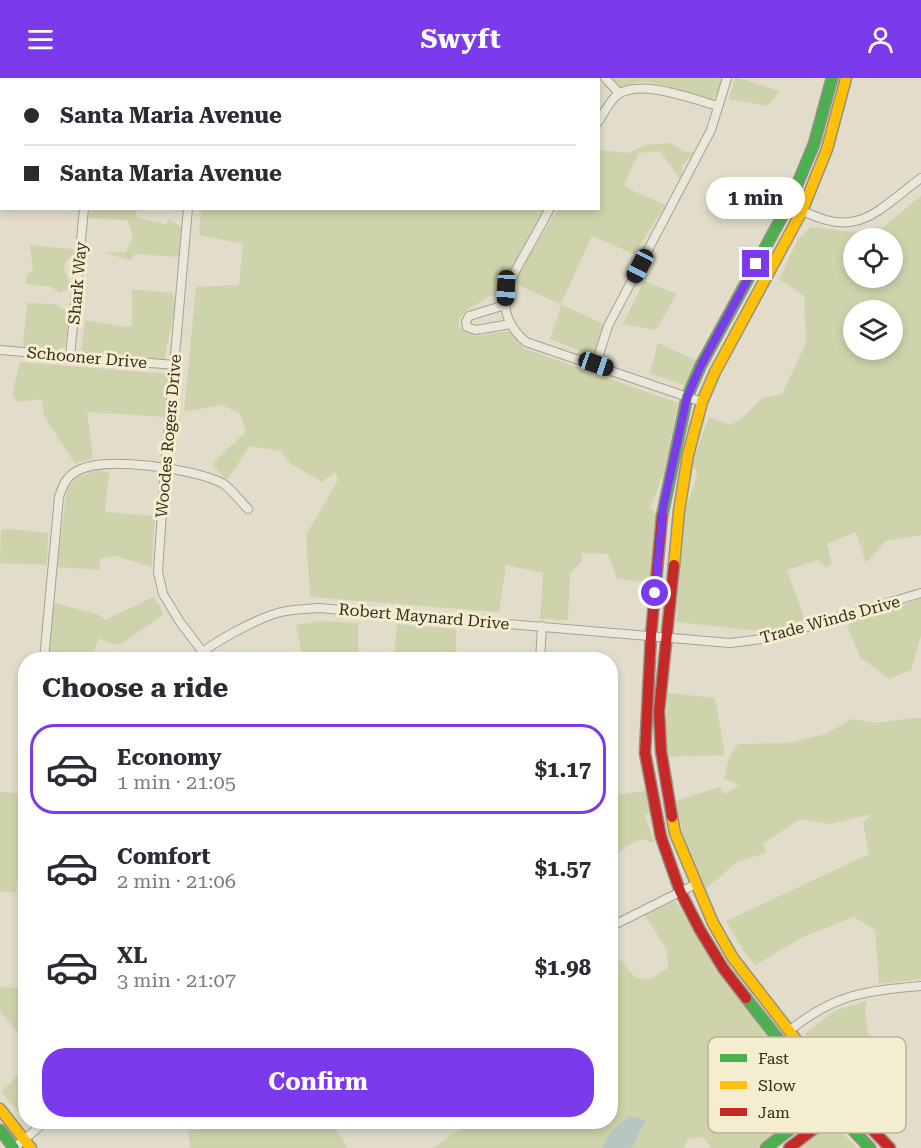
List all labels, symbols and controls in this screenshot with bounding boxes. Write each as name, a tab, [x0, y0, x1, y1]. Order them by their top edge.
icon: menu	[24, 23, 57, 56]
text: Swyft	[420, 23, 501, 55]
icon: person	[864, 23, 897, 56]
text: Santa Maria Avenue	[60, 103, 282, 128]
text: Santa Maria Avenue	[60, 161, 282, 186]
callout: 1 min	[706, 177, 806, 219]
text: 1 min	[728, 186, 783, 210]
map controls	[843, 228, 903, 360]
button: locate	[843, 228, 903, 288]
street label: Shark Way	[64, 240, 91, 325]
car	[624, 246, 656, 286]
route end	[742, 250, 769, 277]
car	[496, 270, 516, 306]
button: layers	[843, 300, 903, 360]
street label: Schooner Drive	[26, 343, 148, 372]
car	[576, 350, 616, 378]
street label: Woodes Rogers Drive	[152, 353, 185, 519]
route start	[641, 579, 668, 606]
street label: Trade Winds Drive	[758, 592, 902, 647]
street label: Robert Maynard Drive	[338, 600, 510, 633]
text: Choose a ride	[42, 672, 228, 704]
icon: car	[45, 742, 99, 796]
text: Economy	[117, 745, 221, 770]
text: $1.17	[535, 757, 591, 782]
text: 1 min · 21:05	[117, 770, 236, 794]
icon: car	[45, 841, 99, 895]
text: Comfort	[117, 844, 210, 869]
text: $1.57	[535, 856, 591, 881]
text: 2 min · 21:06	[117, 869, 236, 893]
icon: car	[45, 940, 99, 994]
text: XL	[117, 943, 147, 968]
text: $1.98	[535, 955, 591, 980]
text: 3 min · 21:07	[117, 968, 236, 992]
legend	[708, 1037, 906, 1133]
button: Confirm	[42, 1048, 594, 1117]
text: Fast	[758, 1049, 789, 1068]
text: Slow	[758, 1076, 796, 1095]
text: Jam	[758, 1103, 790, 1122]

